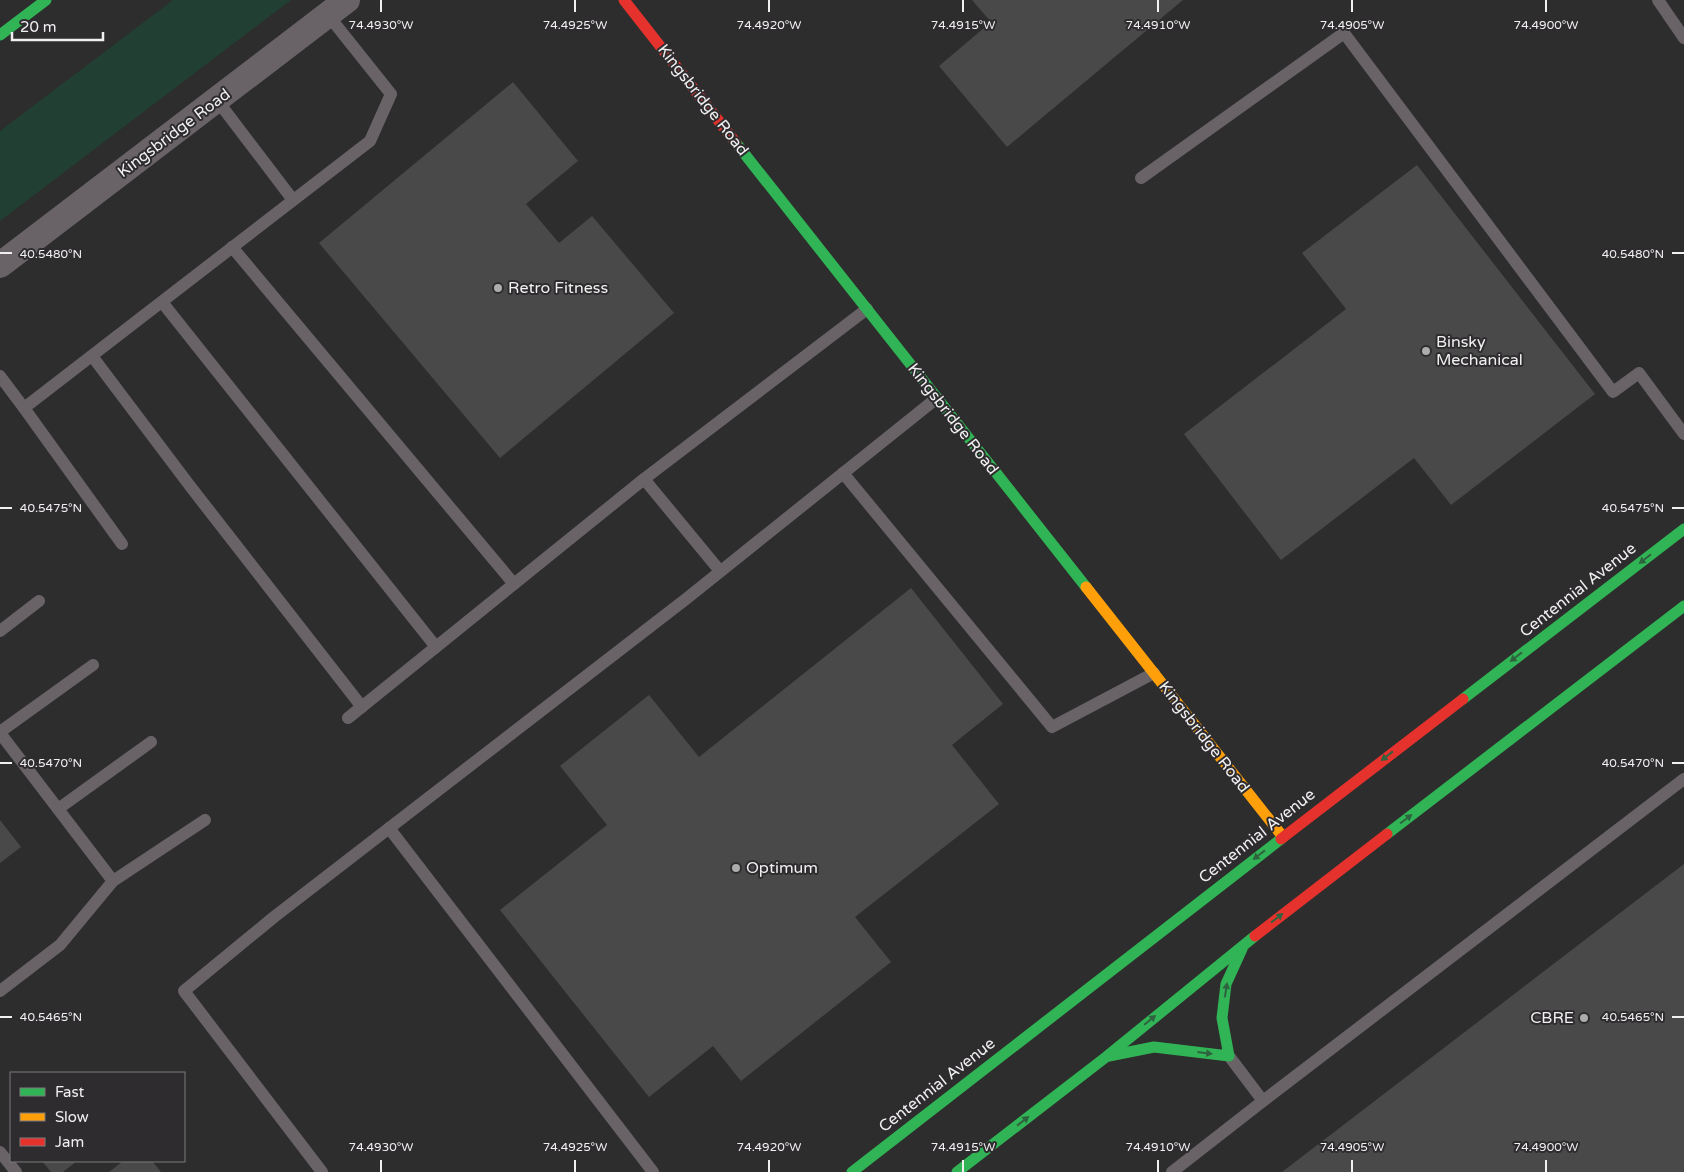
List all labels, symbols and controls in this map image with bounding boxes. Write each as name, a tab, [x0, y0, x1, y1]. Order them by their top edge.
scale bar	[12, 10, 104, 42]
text: 20 m	[20, 18, 57, 36]
text: 74.4930°W	[349, 18, 413, 32]
text: 74.4925°W	[543, 18, 607, 32]
text: 74.4920°W	[737, 18, 801, 32]
text: 74.4915°W	[931, 18, 995, 32]
text: 74.4910°W	[1126, 18, 1190, 32]
text: 74.4905°W	[1320, 18, 1384, 32]
text: 74.4900°W	[1514, 18, 1578, 32]
street label: Kingsbridge Road	[653, 40, 753, 160]
street label: Kingsbridge Road	[114, 84, 234, 182]
text: 40.5480°N	[20, 247, 82, 261]
text: 40.5480°N	[1602, 247, 1664, 261]
place label: Retro Fitness	[508, 278, 608, 298]
marker: Retro Fitness	[492, 282, 504, 294]
place label: Binsky Mechanical	[1436, 332, 1523, 370]
marker: Binsky Mechanical	[1420, 345, 1432, 357]
street label: Kingsbridge Road	[903, 359, 1003, 479]
text: 40.5475°N	[20, 501, 82, 515]
text: 40.5475°N	[1602, 501, 1664, 515]
street label: Centennial Avenue	[1516, 538, 1640, 642]
one-way arrow	[1639, 553, 1652, 564]
one-way arrow	[1510, 652, 1523, 663]
street label: Kingsbridge Road	[1154, 677, 1254, 797]
one-way arrow	[1381, 751, 1394, 762]
text: 40.5470°N	[20, 756, 82, 770]
text: 40.5470°N	[1602, 756, 1664, 770]
street label: Centennial Avenue	[1195, 784, 1319, 888]
one-way arrow	[1399, 814, 1412, 825]
one-way arrow	[1253, 850, 1266, 861]
place label: Optimum	[746, 858, 818, 878]
marker: Optimum	[730, 862, 742, 874]
one-way arrow	[1270, 913, 1283, 924]
one-way arrow	[1222, 982, 1230, 998]
place label: CBRE	[1530, 1008, 1574, 1028]
text: 40.5465°N	[20, 1010, 82, 1024]
text: 40.5465°N	[1602, 1010, 1664, 1024]
marker: CBRE	[1578, 1012, 1590, 1024]
one-way arrow	[1144, 1015, 1157, 1026]
street label: Centennial Avenue	[875, 1033, 999, 1137]
one-way arrow	[1198, 1049, 1214, 1057]
legend	[10, 1072, 185, 1162]
text: Fast	[55, 1083, 85, 1101]
text: Slow	[55, 1108, 89, 1126]
one-way arrow	[1016, 1115, 1029, 1126]
text: Jam	[55, 1133, 84, 1151]
text: 74.4930°W	[349, 1140, 413, 1154]
text: 74.4925°W	[543, 1140, 607, 1154]
text: 74.4920°W	[737, 1140, 801, 1154]
text: 74.4915°W	[931, 1140, 995, 1154]
text: 74.4910°W	[1126, 1140, 1190, 1154]
text: 74.4905°W	[1320, 1140, 1384, 1154]
text: 74.4900°W	[1514, 1140, 1578, 1154]

